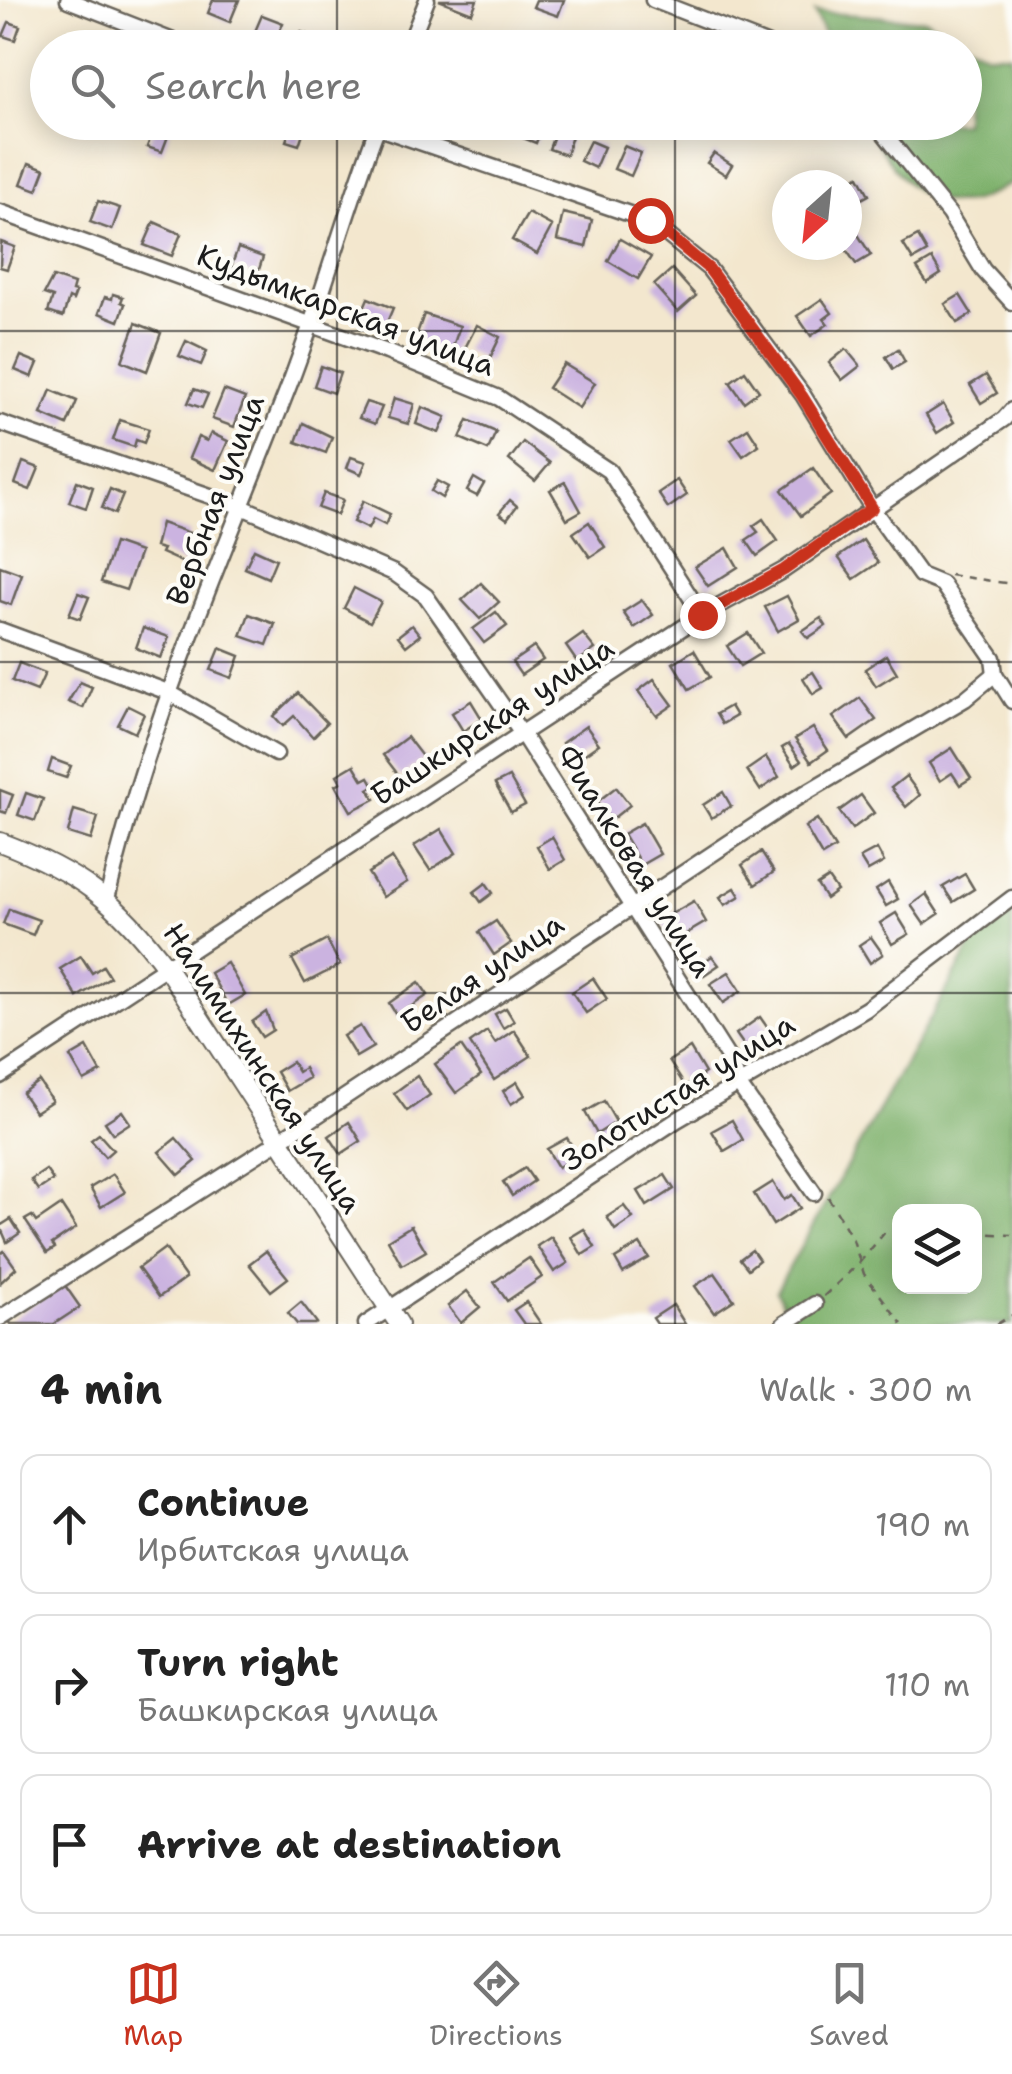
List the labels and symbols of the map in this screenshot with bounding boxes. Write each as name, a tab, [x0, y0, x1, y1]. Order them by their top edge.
north arrow	[772, 170, 862, 260]
route start	[628, 198, 674, 244]
street label: Кудымкарская улица	[191, 234, 501, 386]
street label: Вербная улица	[156, 388, 274, 611]
route end	[680, 593, 726, 639]
street label: Башкирская улица	[363, 627, 622, 815]
street label: Фиалковая улица	[547, 737, 723, 985]
street label: Белая улица	[392, 903, 572, 1043]
street label: Налимихинская улица	[154, 915, 373, 1221]
street label: Золотистая улица	[554, 1003, 803, 1180]

